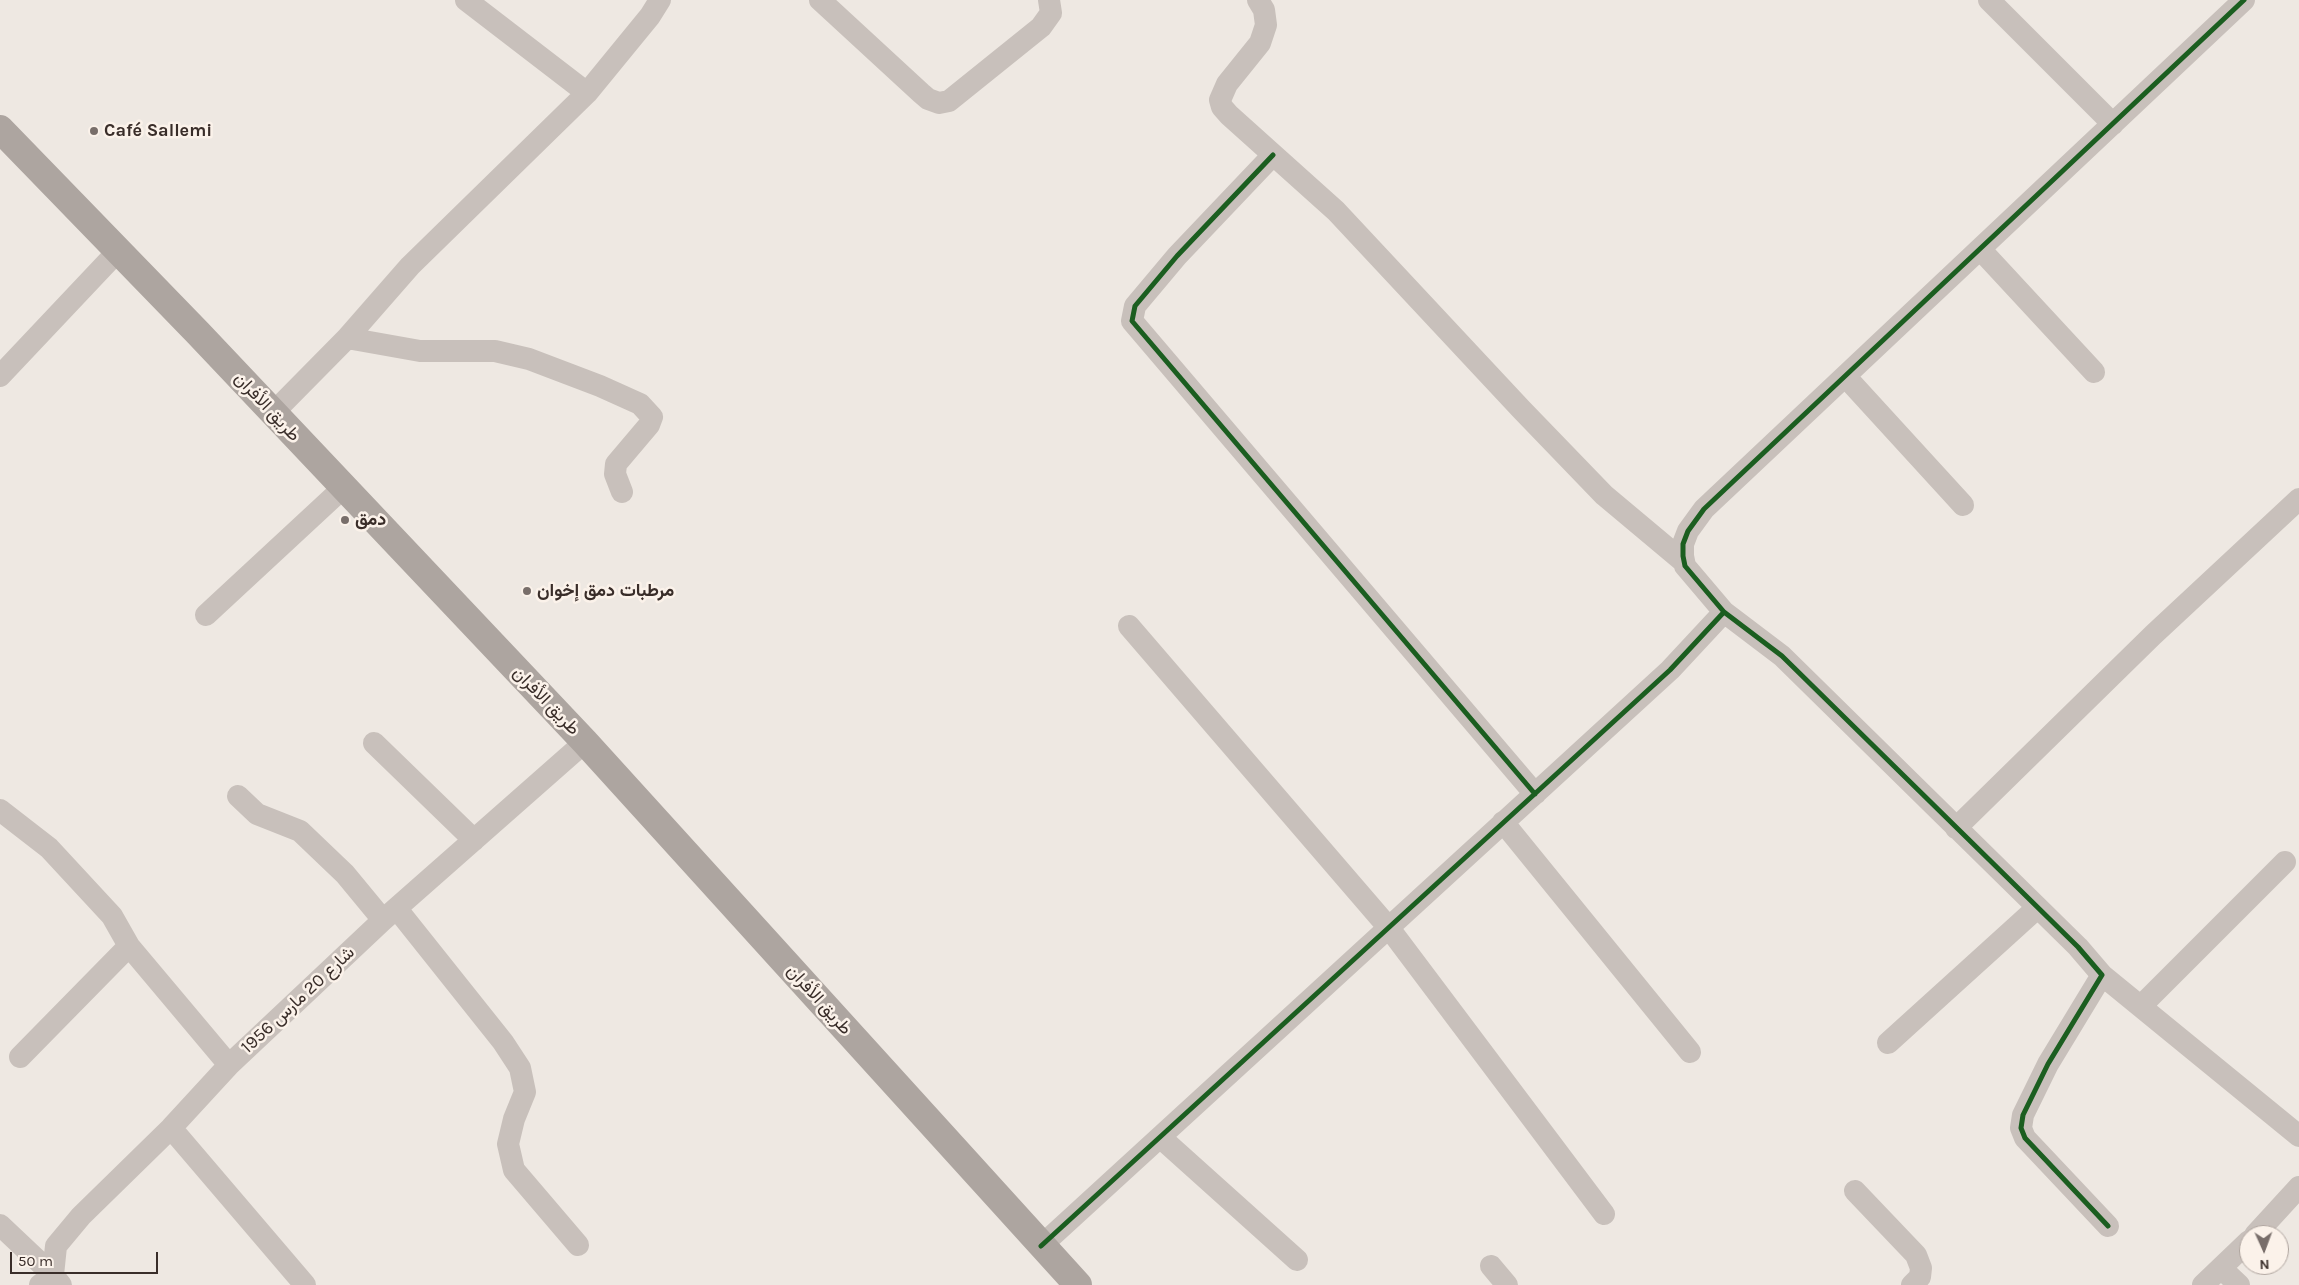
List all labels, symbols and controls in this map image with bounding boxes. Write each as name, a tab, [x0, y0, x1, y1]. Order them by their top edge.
place label: Café Sallemi	[104, 120, 212, 142]
marker: Café Sallemi	[88, 125, 100, 137]
street label: طريق الأفران	[229, 368, 305, 446]
place label: دمق	[355, 509, 386, 531]
marker: دمق	[339, 514, 351, 526]
place label: مرطبات دمق إخوان	[537, 580, 674, 602]
marker: مرطبات دمق إخوان	[521, 585, 533, 597]
street label: طريق الأفران	[508, 662, 584, 740]
street label: شارع 20 مارس 1956	[237, 942, 359, 1058]
street label: طريق الأفران	[782, 960, 856, 1040]
north arrow	[2239, 1225, 2289, 1275]
scale bar	[12, 1242, 160, 1274]
text: 50 m	[18, 1252, 53, 1270]
text: N	[2259, 1256, 2270, 1273]

